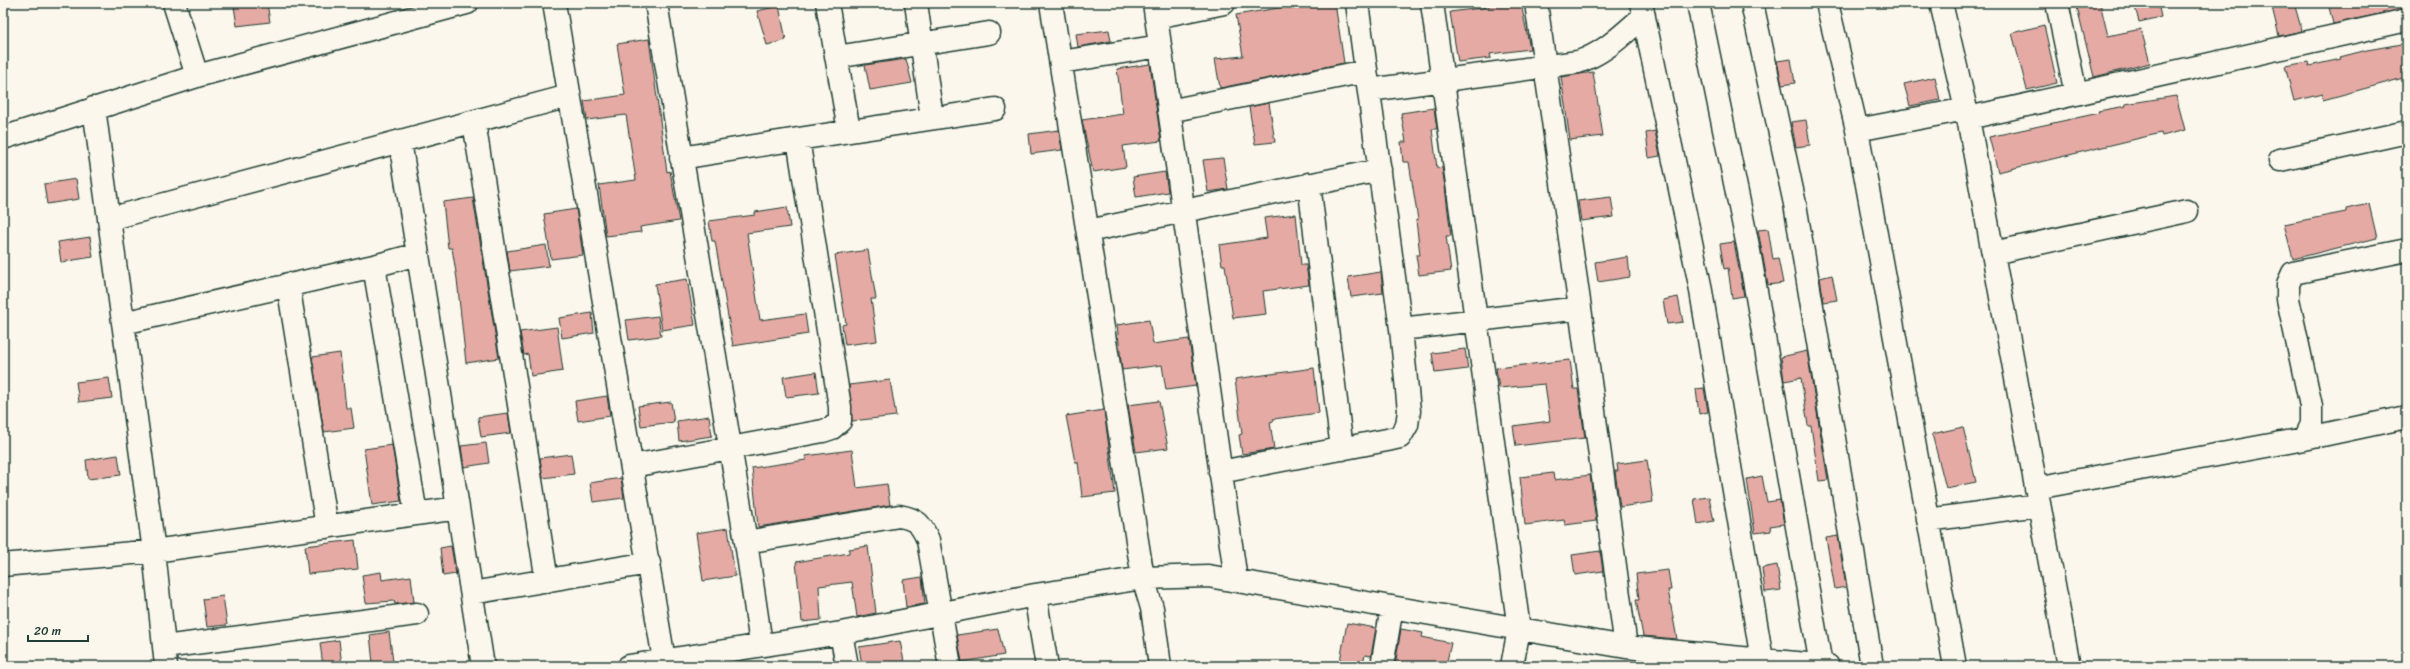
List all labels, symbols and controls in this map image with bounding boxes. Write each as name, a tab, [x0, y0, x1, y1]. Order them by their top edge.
scale bar	[28, 617, 88, 643]
text: 20 m	[34, 620, 61, 642]

